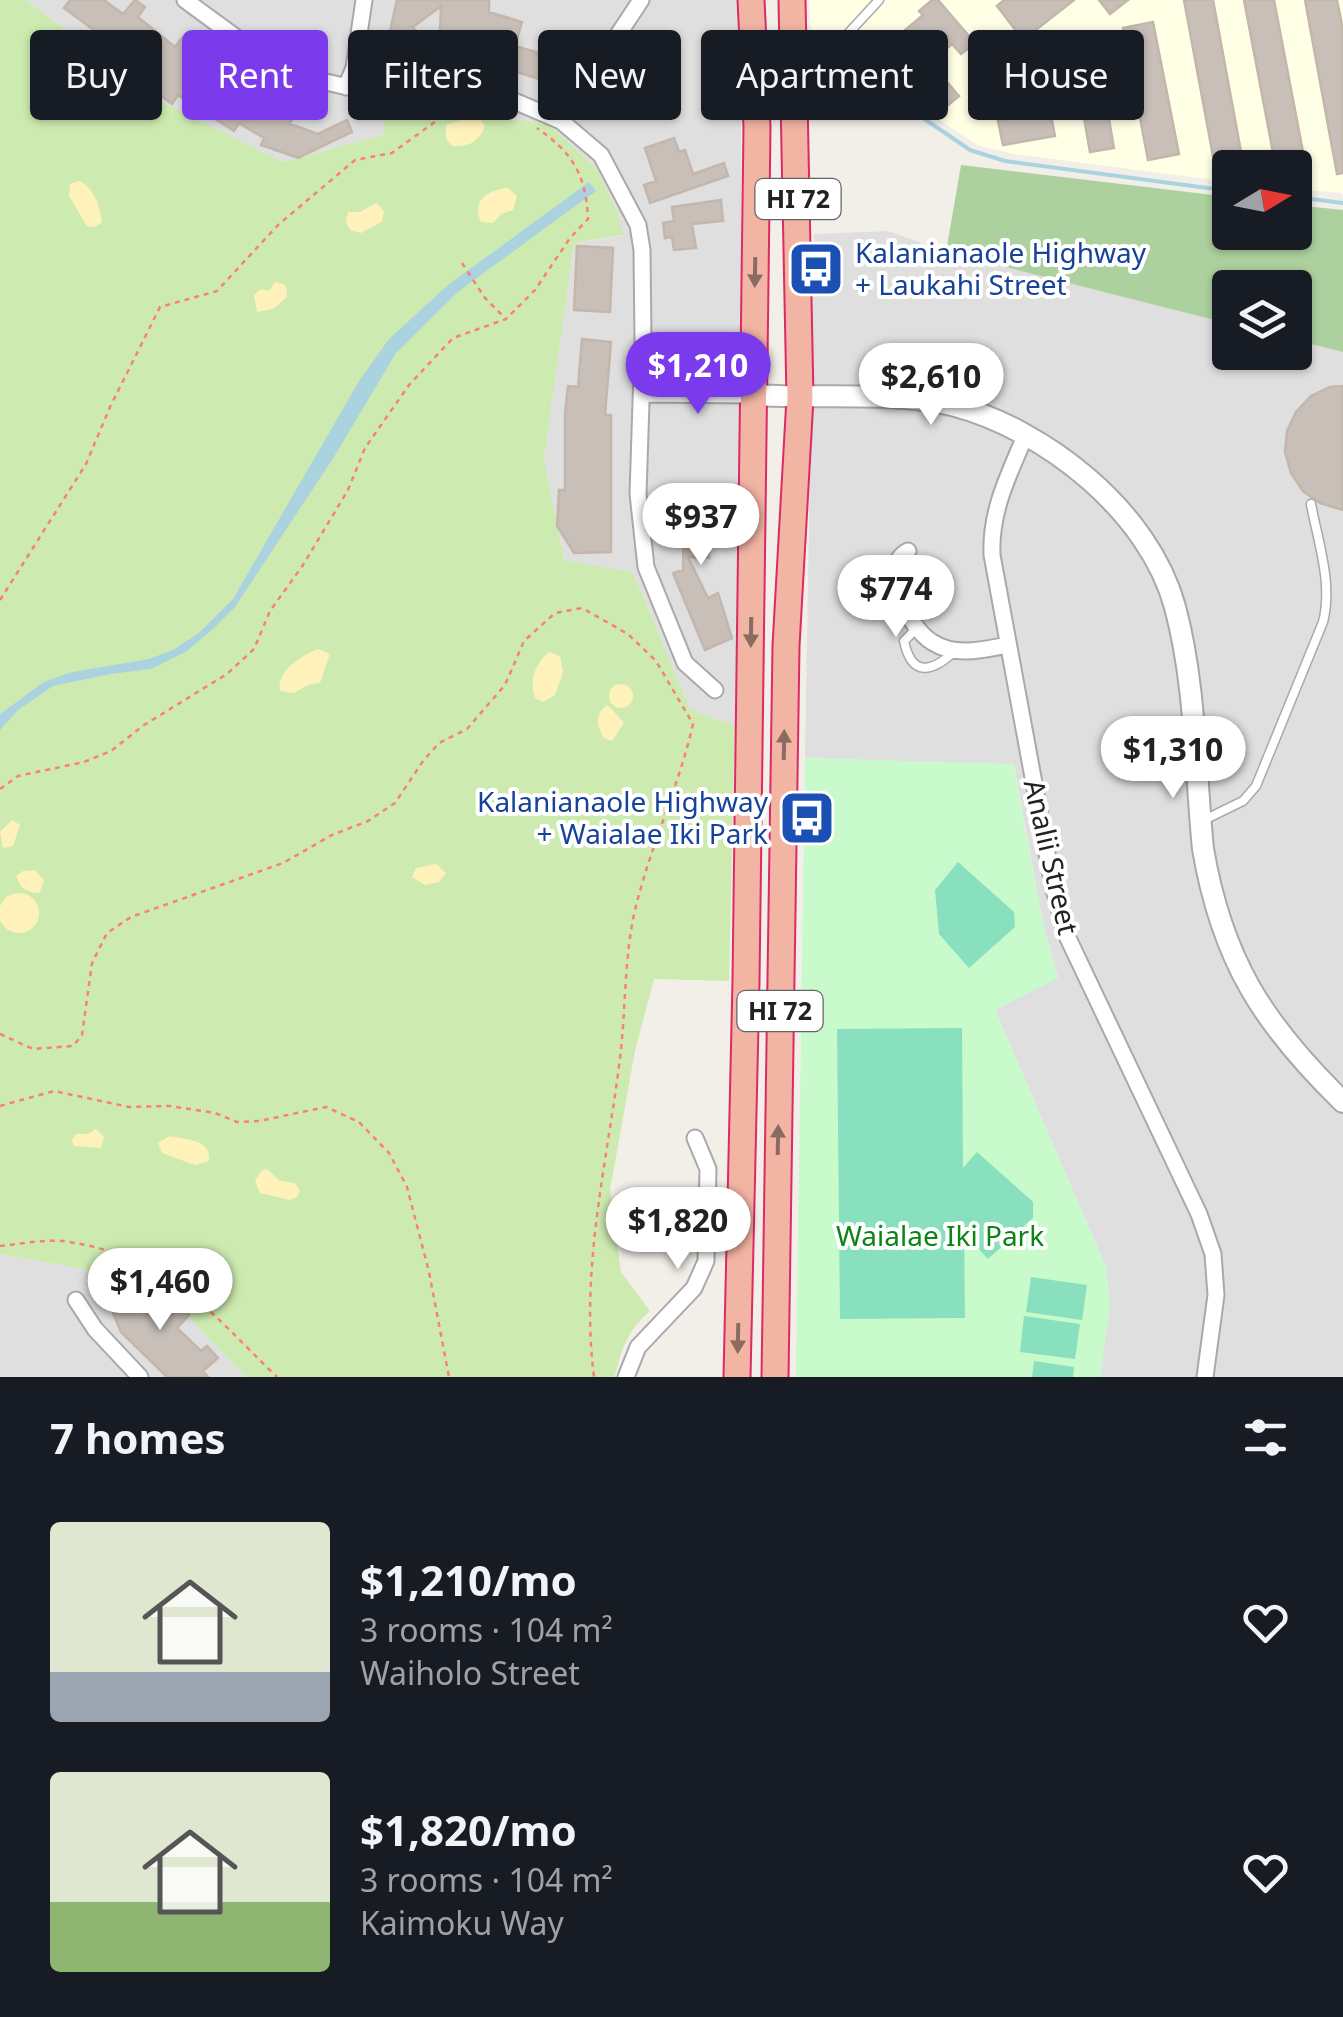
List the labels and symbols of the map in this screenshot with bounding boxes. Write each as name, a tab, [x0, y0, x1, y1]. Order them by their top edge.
north arrow	[1212, 150, 1312, 250]
road number: HI 72	[756, 179, 840, 219]
place label: Kalanianaole Highway + Laukahi Street	[855, 233, 1147, 303]
bus stop icon: Kalanianaole Highway + Laukahi Street	[786, 239, 846, 299]
one-way arrow	[747, 257, 763, 289]
pin: $1,210	[617, 332, 779, 417]
pin: $2,610	[850, 343, 1012, 428]
pin: $937	[642, 483, 760, 568]
pin: $774	[837, 555, 955, 640]
one-way arrow	[742, 617, 758, 649]
pin: $1,310	[1092, 716, 1254, 801]
one-way arrow	[777, 728, 793, 760]
street label: Analii Street	[1016, 776, 1088, 938]
place label: Kalanianaole Highway + Waialae Iki Park	[477, 782, 769, 852]
bus stop icon: Kalanianaole Highway + Waialae Iki Park	[777, 788, 837, 848]
road number: HI 72	[738, 991, 822, 1031]
one-way arrow	[771, 1123, 787, 1155]
pin: $1,820	[597, 1187, 759, 1272]
park label: Waialae Iki Park	[836, 1216, 1044, 1254]
pin: $1,460	[79, 1248, 241, 1333]
one-way arrow	[729, 1322, 745, 1354]

